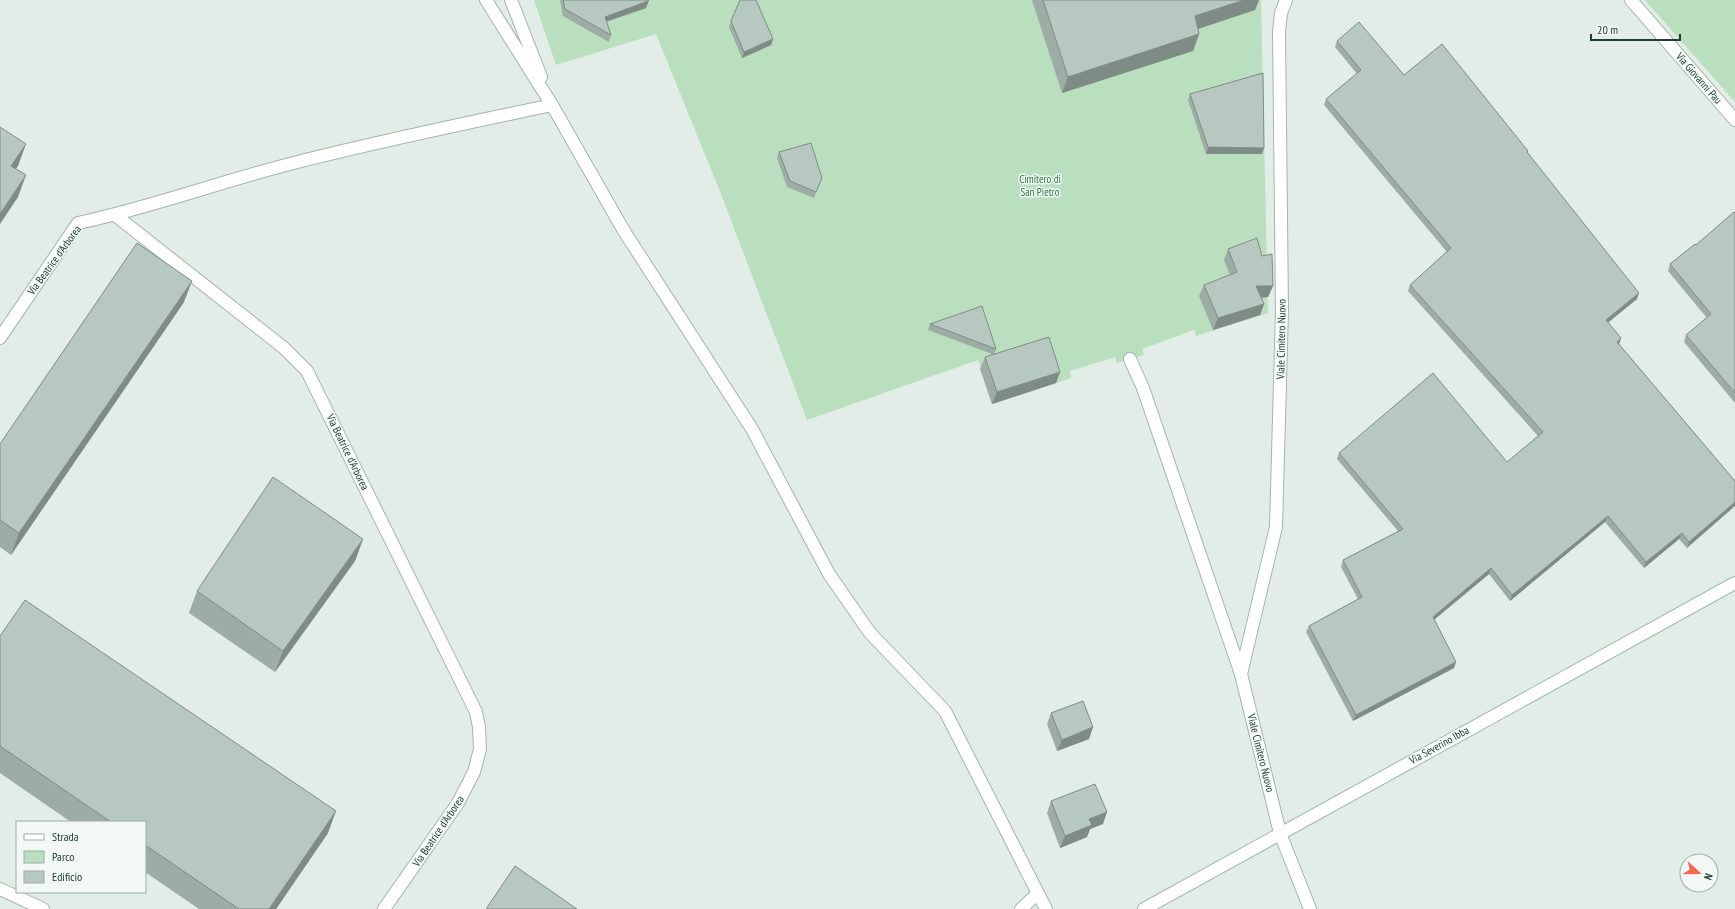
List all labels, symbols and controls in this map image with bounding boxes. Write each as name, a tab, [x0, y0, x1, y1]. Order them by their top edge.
scale bar	[1591, 16, 1680, 42]
text: 20 m	[1597, 22, 1618, 37]
street label: Via Giovanni Pau	[1672, 49, 1725, 107]
park label: Cimitero di San Pietro	[1019, 172, 1061, 199]
street label: Via Beatrice d'Arborea	[23, 222, 84, 298]
street label: Viale Cimitero Nuovo	[1273, 299, 1289, 380]
street label: Via Beatrice d'Arborea	[323, 411, 372, 492]
street label: Viale Cimitero Nuovo	[1244, 711, 1278, 794]
street label: Via Severino Ibba	[1406, 723, 1471, 768]
street label: Via Beatrice d'Arborea	[409, 793, 467, 870]
legend	[16, 821, 146, 893]
text: Strada	[52, 829, 79, 844]
text: Parco	[52, 849, 74, 864]
north arrow	[1679, 853, 1719, 893]
text: Edificio	[52, 869, 82, 884]
text: N	[1701, 871, 1716, 882]

